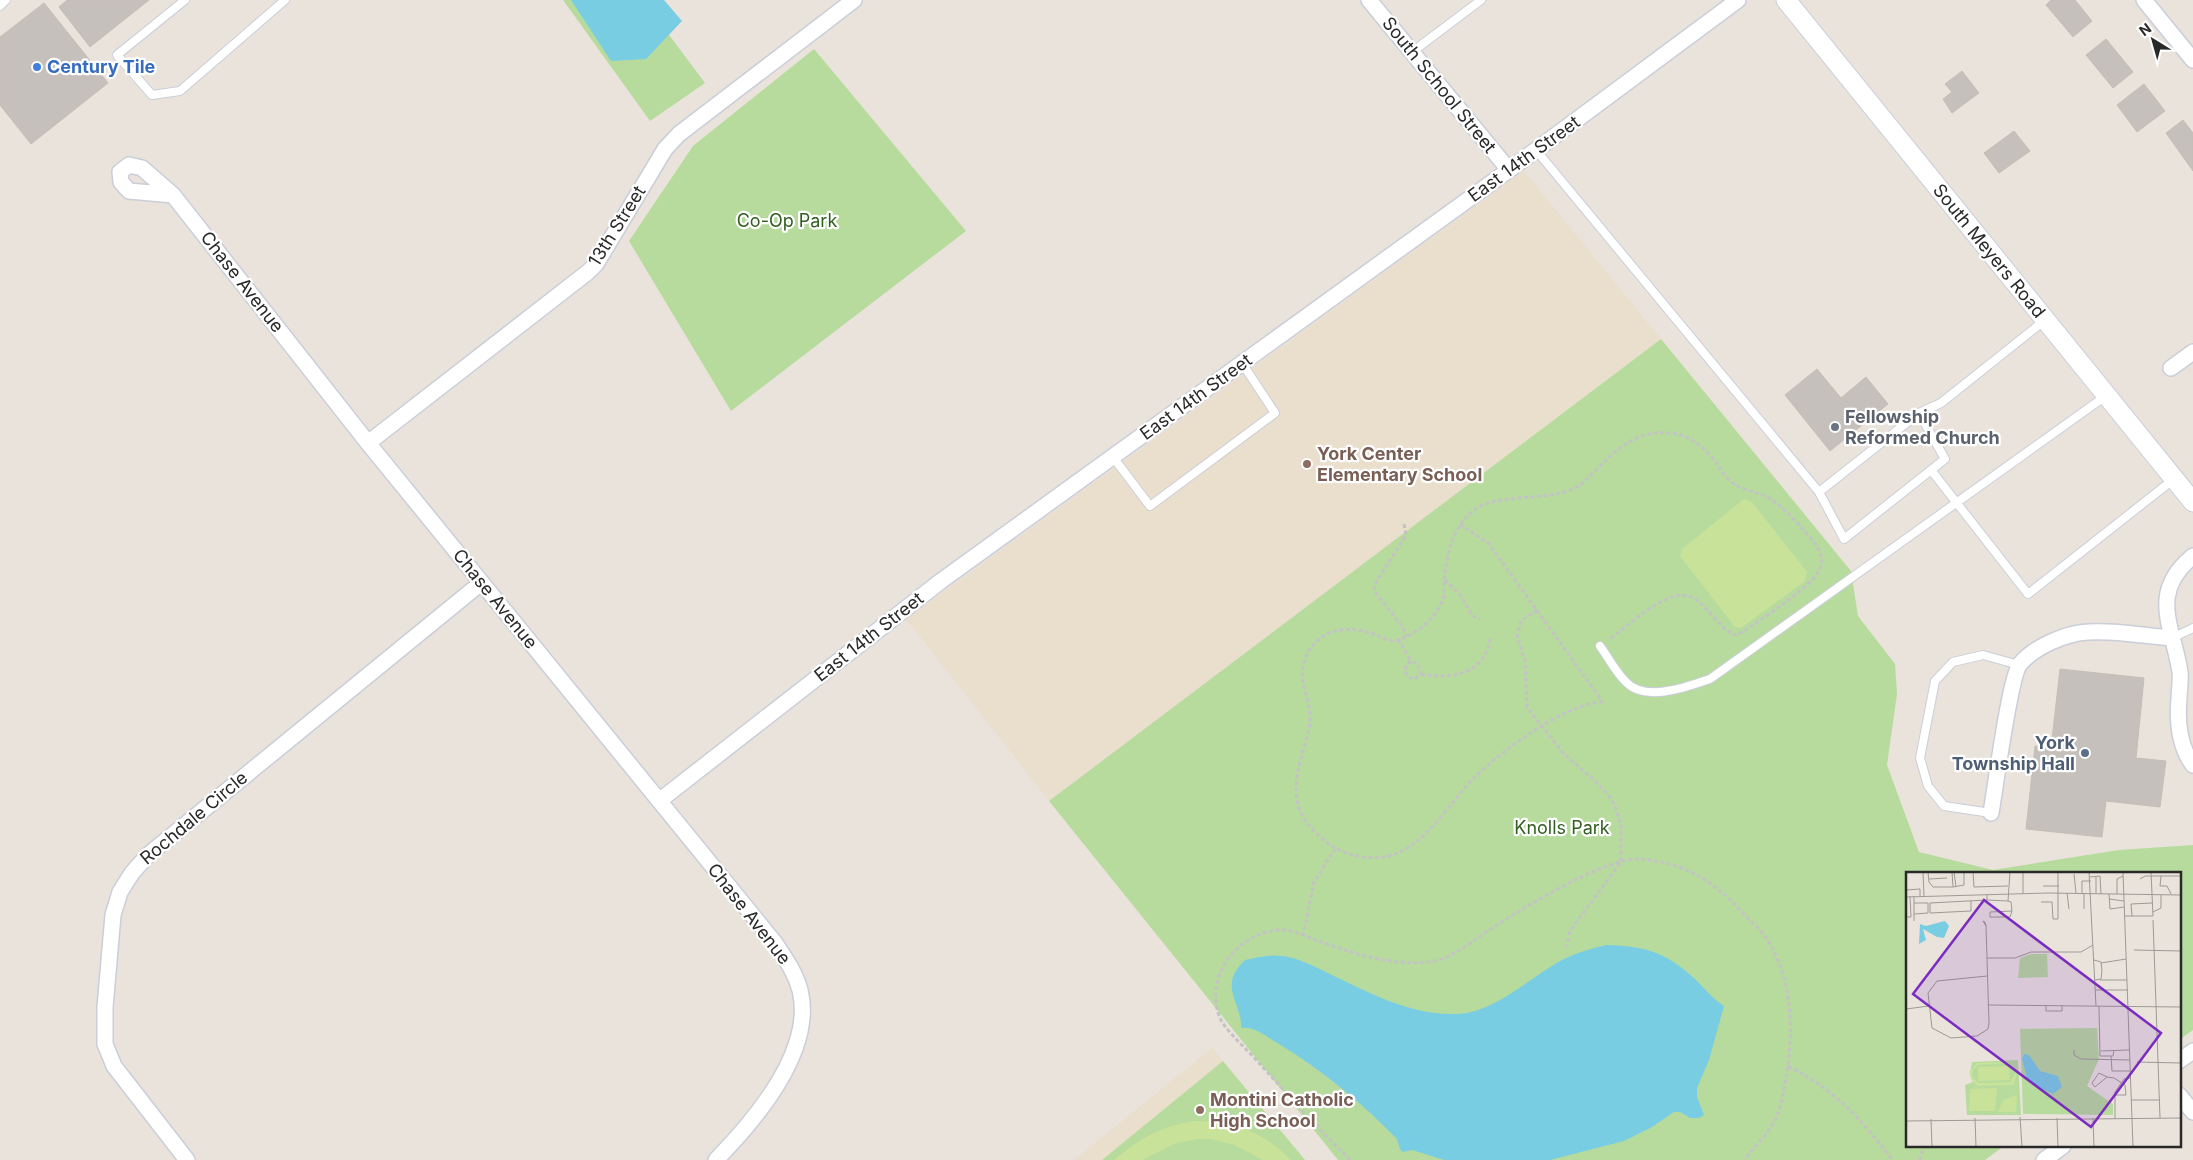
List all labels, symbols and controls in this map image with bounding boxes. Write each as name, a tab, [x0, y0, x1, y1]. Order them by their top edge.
street label: South School Street	[1378, 12, 1501, 157]
north arrow	[2128, 15, 2178, 65]
text: N	[2135, 19, 2154, 39]
place label: Century Tile	[47, 56, 156, 77]
marker: Century Tile	[31, 61, 43, 73]
street label: East 14th Street	[1464, 111, 1584, 206]
street label: South Meyers Road	[1929, 180, 2050, 322]
street label: 13th Street	[584, 182, 650, 270]
park label: Co-Op Park	[737, 210, 837, 231]
street label: Chase Avenue	[197, 227, 288, 336]
street label: East 14th Street	[1136, 349, 1256, 444]
place label: Fellowship Reformed Church	[1845, 406, 2000, 448]
marker: Fellowship Reformed Church	[1829, 421, 1841, 433]
place label: York Center Elementary School	[1317, 443, 1482, 485]
marker: York Center Elementary School	[1301, 458, 1313, 470]
street label: Chase Avenue	[449, 545, 542, 653]
street label: East 14th Street	[810, 587, 928, 686]
place label: York Township Hall	[1952, 732, 2076, 774]
marker: York Township Hall	[2079, 747, 2091, 759]
street label: Rochdale Circle	[136, 767, 251, 868]
park label: Knolls Park	[1514, 817, 1610, 838]
street label: Chase Avenue	[704, 859, 795, 968]
inset map	[1906, 872, 2180, 1148]
place label: Montini Catholic High School	[1210, 1089, 1354, 1131]
marker: Montini Catholic High School	[1194, 1104, 1206, 1116]

